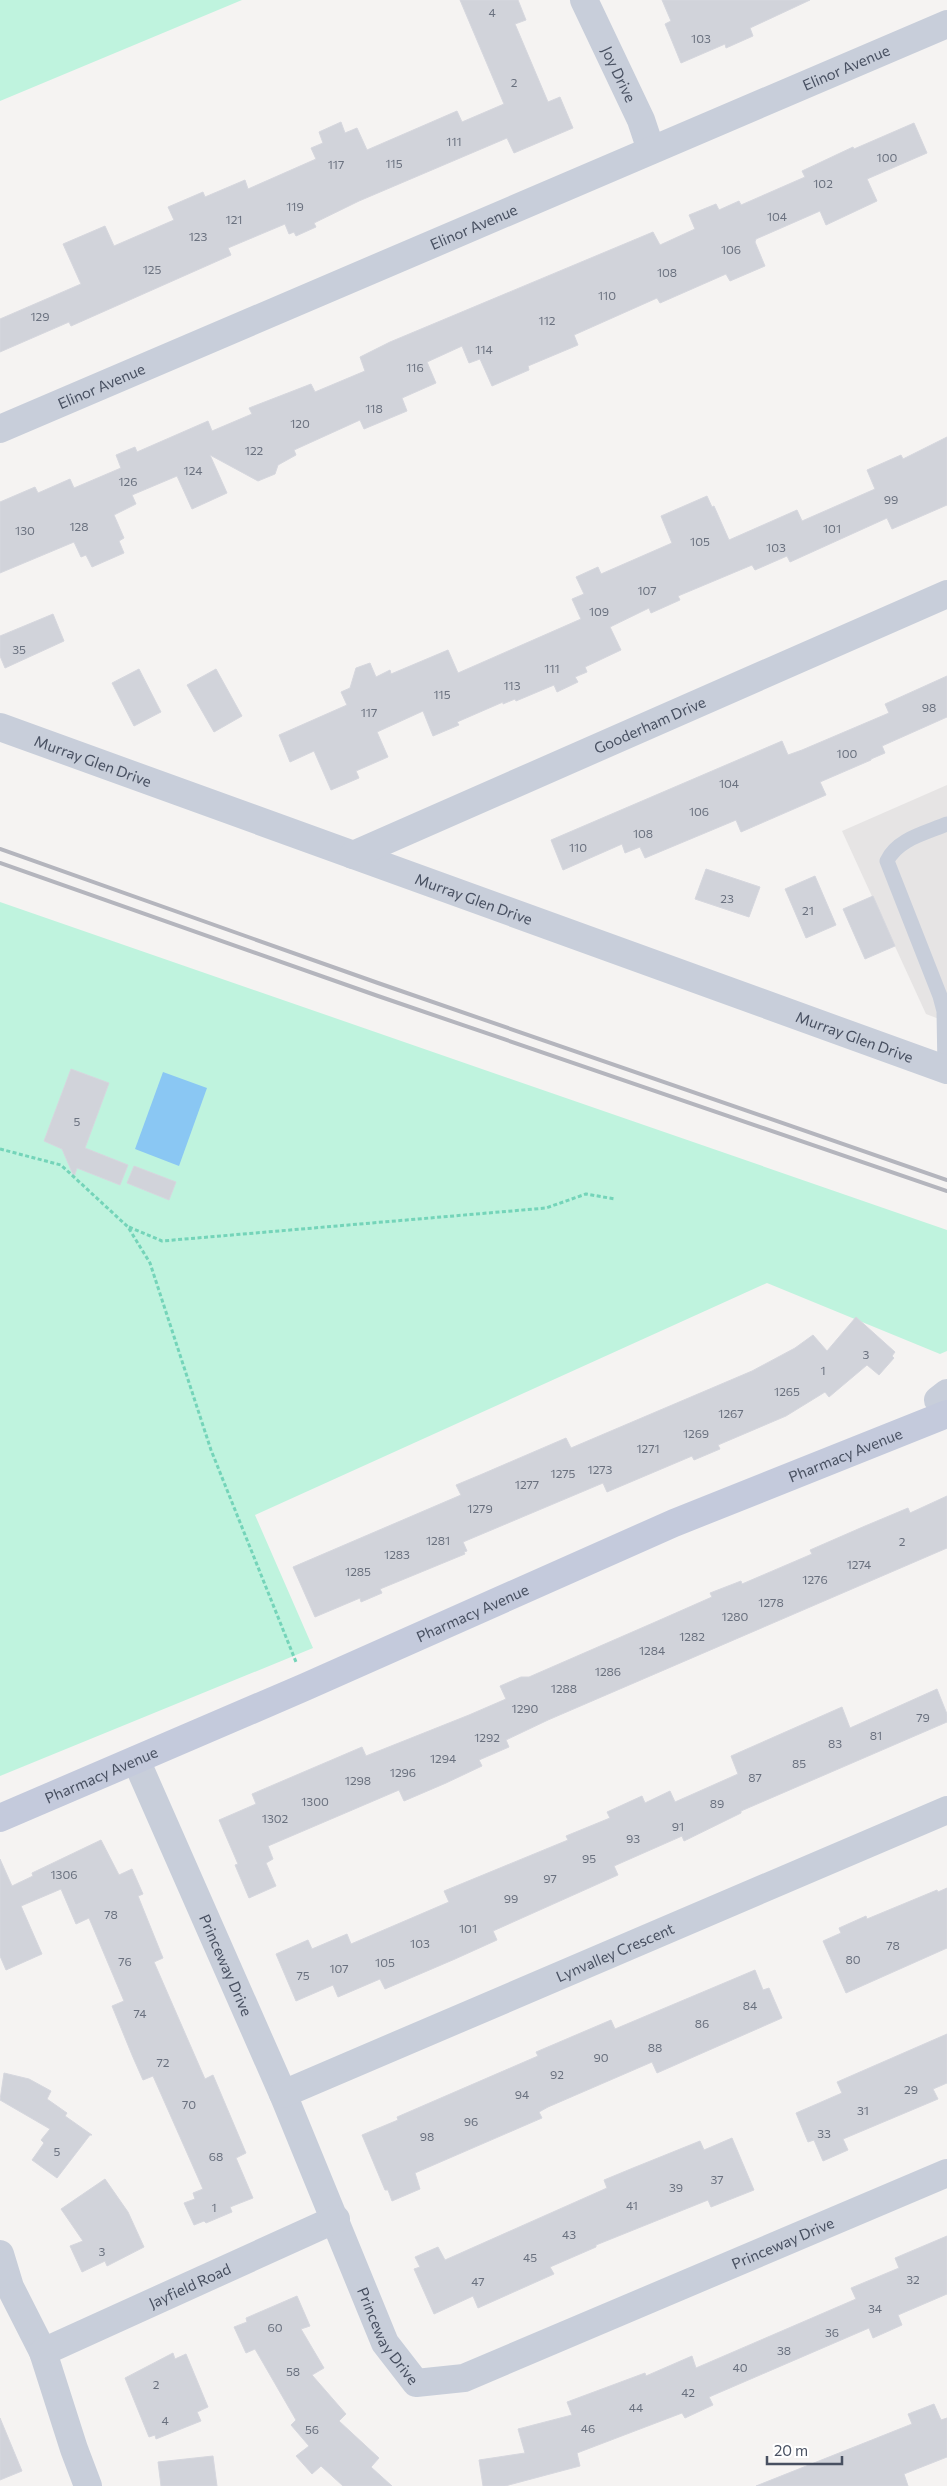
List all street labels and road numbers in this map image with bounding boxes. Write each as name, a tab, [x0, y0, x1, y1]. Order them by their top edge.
street label: Elinor Avenue	[800, 41, 892, 94]
street label: Joy Drive	[598, 43, 640, 105]
street label: Elinor Avenue	[427, 200, 520, 253]
street label: Elinor Avenue	[55, 359, 148, 412]
street label: Gooderham Drive	[591, 692, 708, 757]
street label: Murray Glen Drive	[32, 731, 154, 790]
street label: Murray Glen Drive	[413, 869, 535, 928]
street label: Murray Glen Drive	[794, 1007, 916, 1066]
street label: Pharmacy Avenue	[786, 1424, 905, 1485]
street label: Pharmacy Avenue	[413, 1580, 531, 1645]
street label: Pharmacy Avenue	[42, 1742, 160, 1807]
street label: Princeway Drive	[196, 1911, 257, 2019]
street label: Lynvalley Crescent	[553, 1919, 677, 1985]
street label: Princeway Drive	[729, 2213, 837, 2272]
street label: Jayfield Road	[146, 2259, 233, 2312]
street label: Princeway Drive	[354, 2284, 423, 2388]

